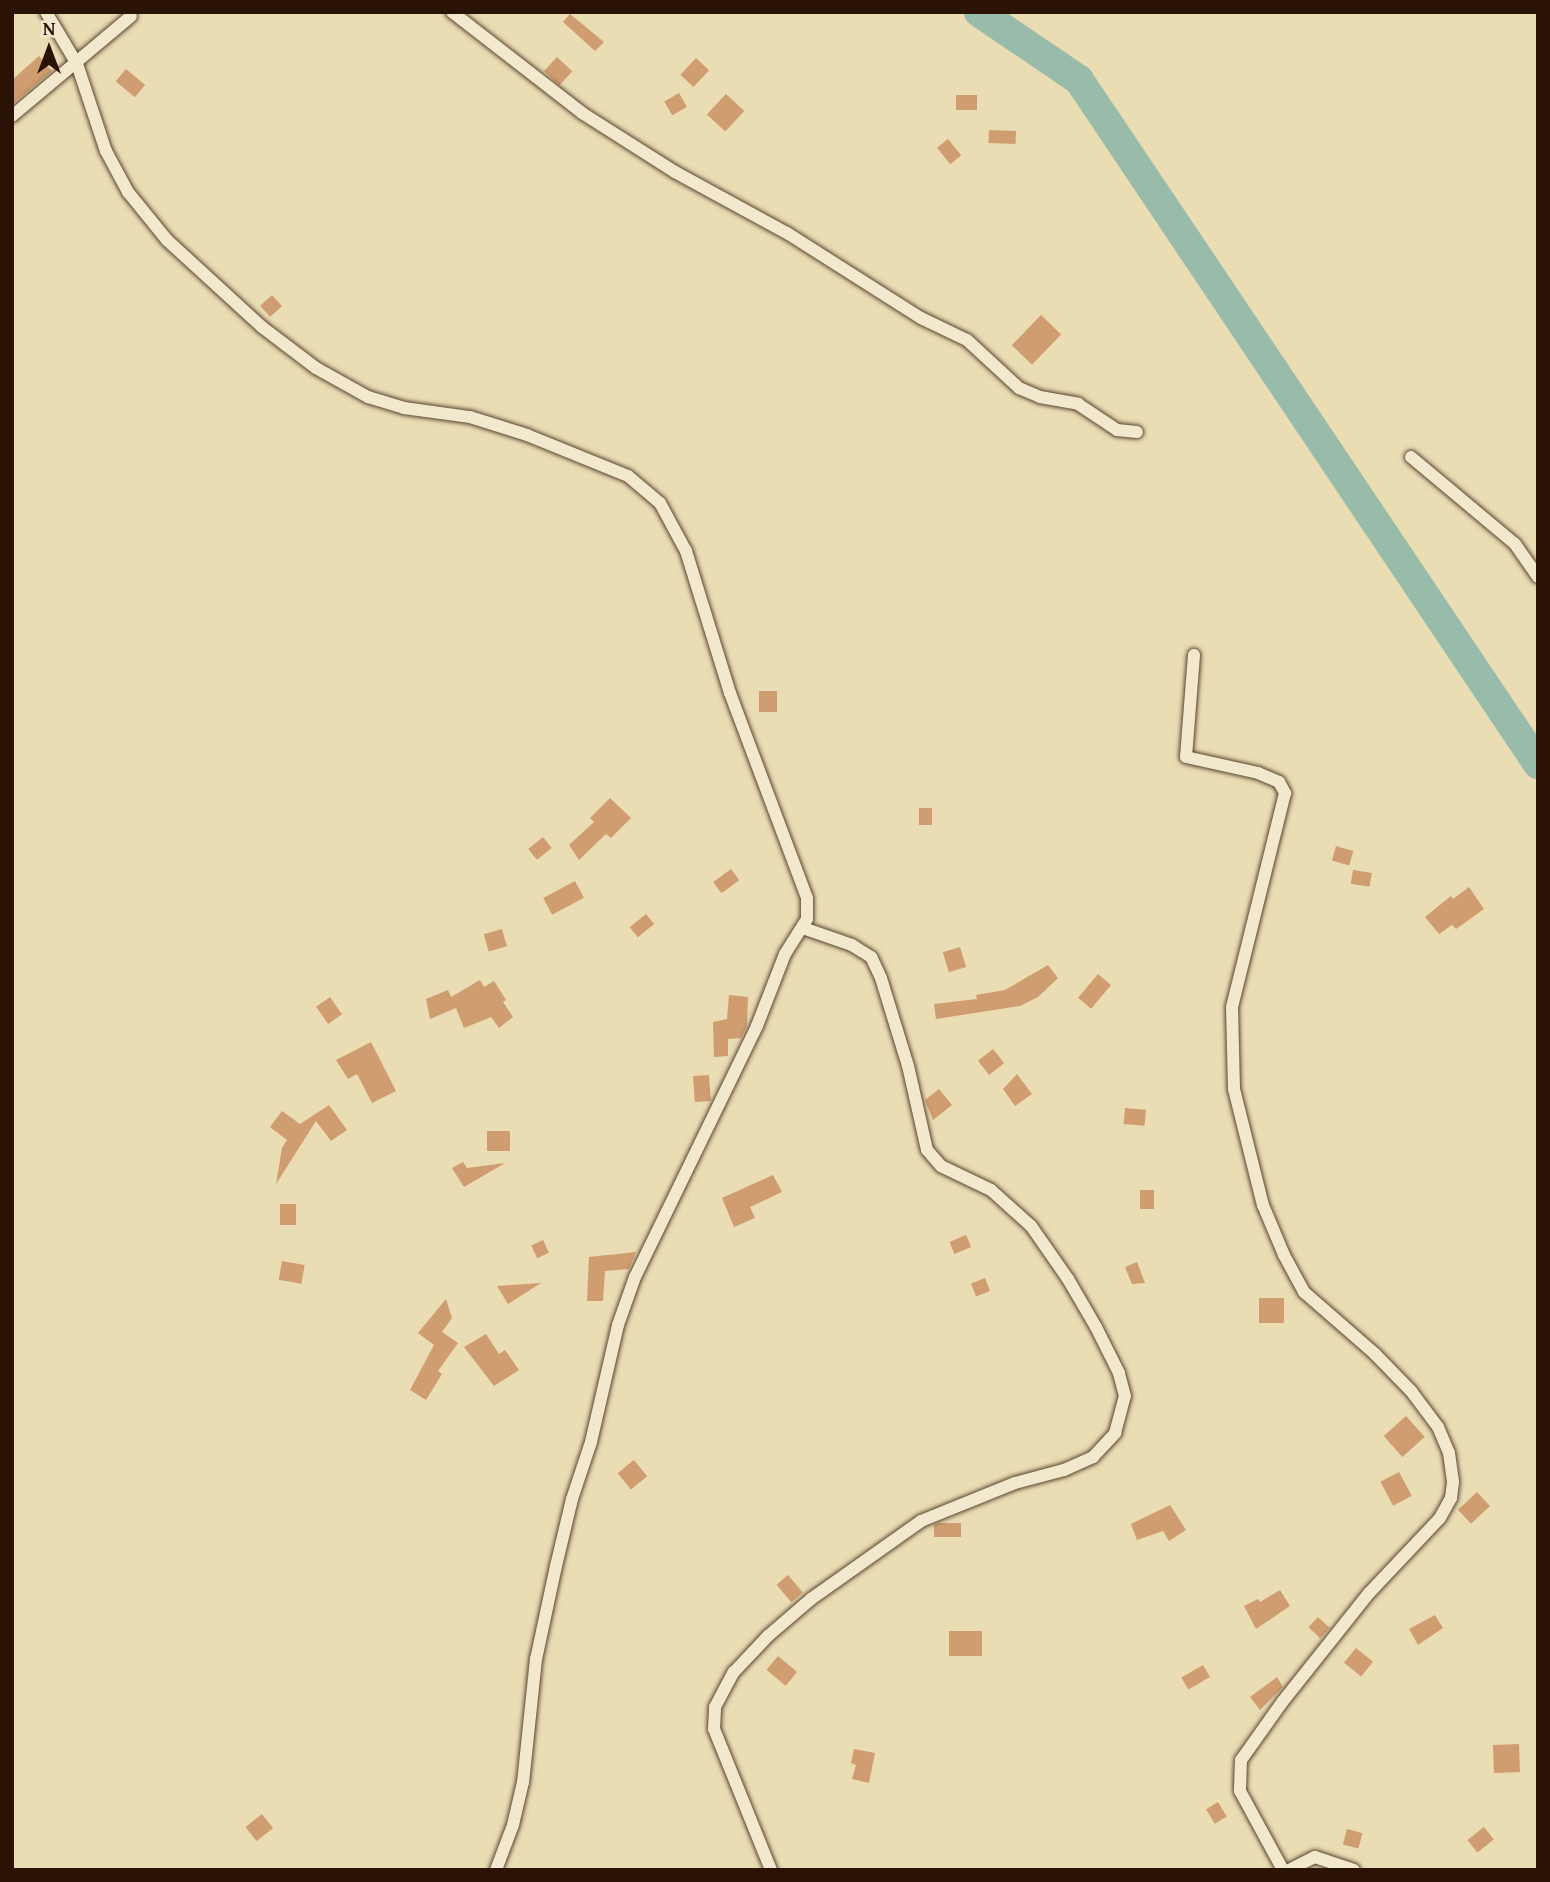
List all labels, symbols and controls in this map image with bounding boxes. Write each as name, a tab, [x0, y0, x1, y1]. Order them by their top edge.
north arrow	[14, 14, 84, 84]
text: N	[43, 14, 55, 42]

